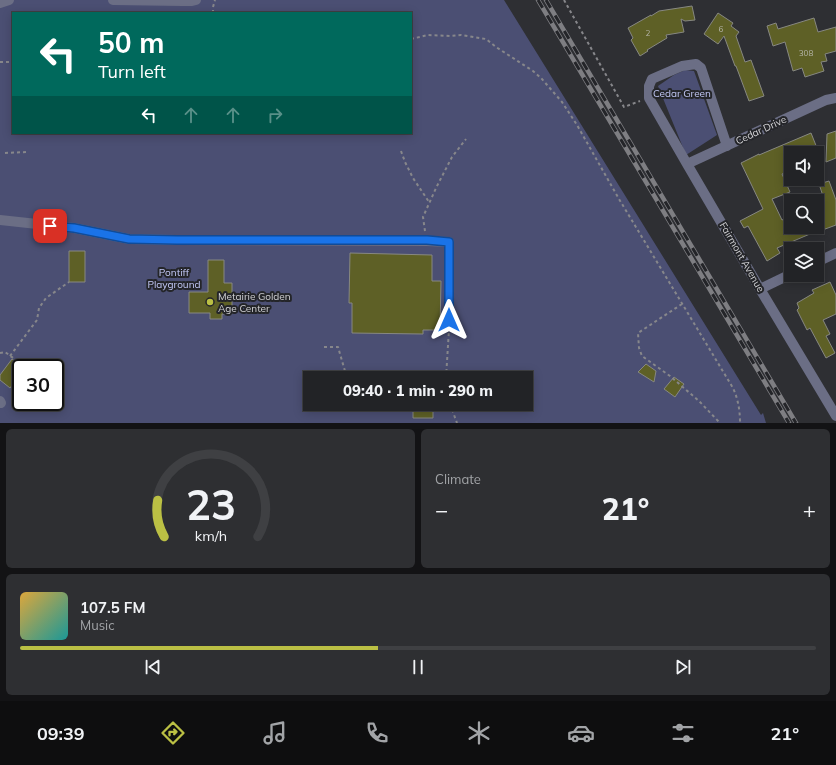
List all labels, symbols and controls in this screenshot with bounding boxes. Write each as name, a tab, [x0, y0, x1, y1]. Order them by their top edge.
house number: 6	[719, 24, 724, 34]
text: 50 m	[98, 25, 164, 60]
icon: left	[32, 28, 84, 80]
house number: 2	[646, 28, 651, 38]
house number: 308	[799, 48, 813, 58]
text: Turn left	[98, 60, 166, 83]
park label: Cedar Green	[653, 87, 711, 100]
icon: left	[138, 104, 160, 126]
icon: ahead	[180, 104, 202, 126]
icon: ahead	[222, 104, 244, 126]
icon: right	[264, 104, 286, 126]
street label: Cedar Drive	[734, 113, 788, 147]
map controls	[784, 146, 824, 282]
button: sound	[784, 146, 824, 186]
button: search	[784, 194, 824, 234]
pin	[33, 209, 67, 243]
icon: arrive	[39, 215, 61, 237]
street label: Fairmont Avenue	[717, 220, 767, 294]
button: layers	[784, 242, 824, 282]
park label: Pontiff Playground	[147, 266, 201, 291]
place label: Metairie Golden Age Center	[218, 290, 291, 315]
marker: Metairie Golden Age Center	[205, 297, 215, 307]
position arrow	[428, 299, 470, 341]
speed limit sign: 30	[12, 359, 64, 411]
text: 09:40 · 1 min · 290 m	[343, 381, 493, 400]
text: Climate	[435, 471, 481, 487]
text: 23	[186, 477, 235, 529]
text: 21°	[602, 490, 649, 528]
text: −	[435, 496, 448, 524]
text: +	[803, 496, 816, 524]
text: km/h	[194, 526, 227, 544]
text: 107.5 FM	[80, 598, 145, 617]
text: Music	[80, 617, 115, 633]
icon: previous	[142, 656, 164, 678]
icon: pause	[407, 656, 429, 678]
icon: next	[672, 656, 694, 678]
icon: directions	[159, 719, 187, 747]
icon: music	[261, 719, 289, 747]
icon: phone	[363, 719, 391, 747]
icon: climate	[465, 719, 493, 747]
icon: car	[567, 719, 595, 747]
icon: filters	[669, 719, 697, 747]
text: 09:39	[37, 722, 85, 745]
text: 21°	[771, 722, 799, 745]

